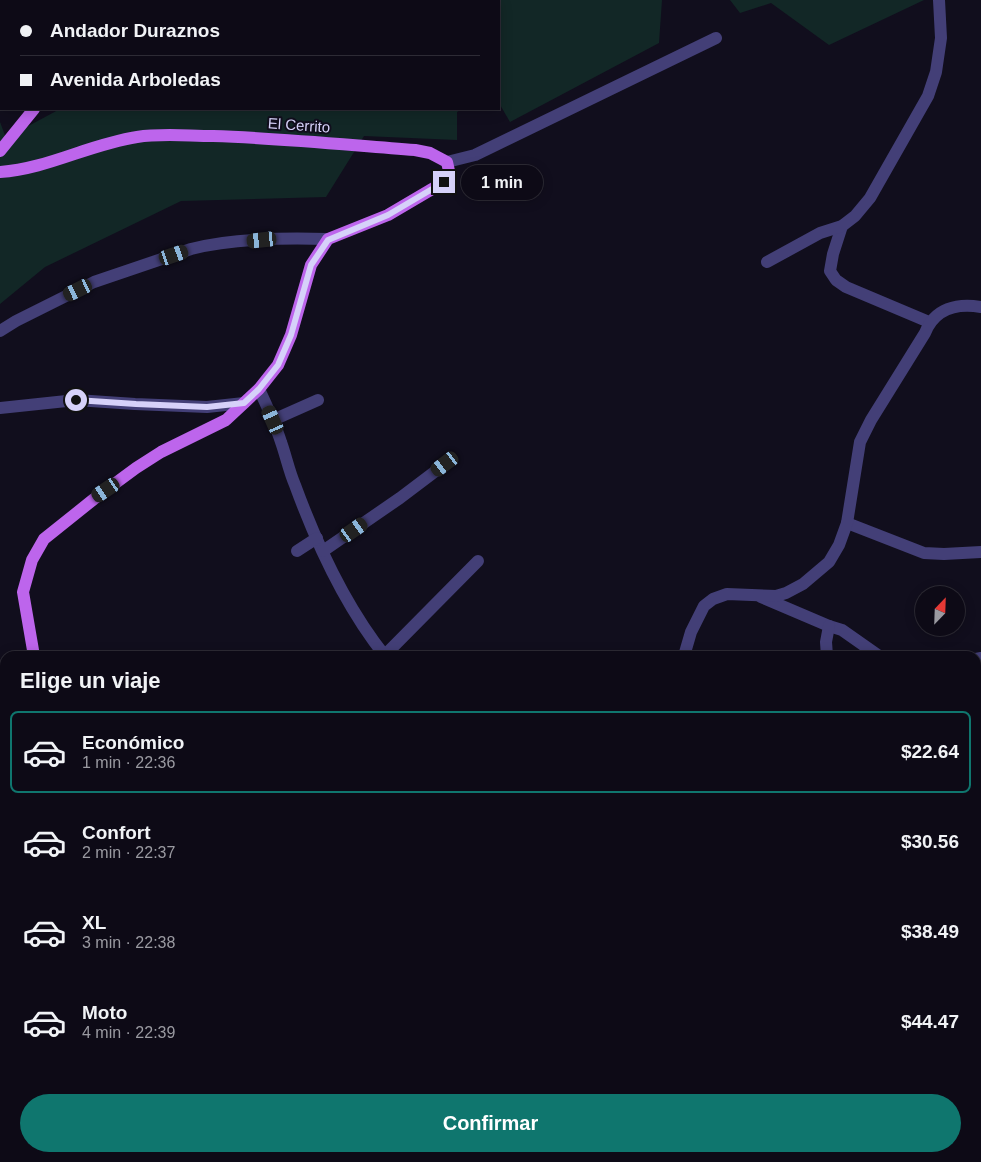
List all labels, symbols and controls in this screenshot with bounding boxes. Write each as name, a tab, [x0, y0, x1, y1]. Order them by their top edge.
text: Andador Duraznos	[50, 20, 220, 41]
text: Avenida Arboledas	[50, 69, 221, 90]
street label: El Cerrito	[267, 114, 331, 136]
callout: 1 min	[462, 164, 544, 200]
route end	[433, 171, 455, 193]
text: 1 min	[481, 174, 523, 191]
car	[246, 231, 277, 249]
car	[157, 243, 190, 267]
car	[61, 277, 94, 303]
route start	[65, 389, 87, 411]
car	[260, 403, 285, 437]
car	[428, 449, 461, 479]
car	[89, 475, 122, 505]
car	[337, 515, 370, 545]
north arrow	[915, 586, 965, 636]
map controls	[915, 586, 965, 636]
text: Elige un viaje	[20, 668, 161, 693]
icon: car	[22, 730, 67, 775]
text: Económico	[82, 732, 184, 753]
text: $22.64	[901, 741, 959, 762]
text: 1 min · 22:36	[82, 754, 175, 771]
icon: car	[22, 820, 67, 865]
text: Confort	[82, 822, 151, 843]
text: $30.56	[901, 831, 959, 852]
text: 2 min · 22:37	[82, 844, 175, 861]
icon: car	[22, 910, 67, 955]
text: XL	[82, 912, 106, 933]
text: $38.49	[901, 921, 959, 942]
text: 3 min · 22:38	[82, 934, 175, 951]
icon: car	[22, 1000, 67, 1045]
text: Moto	[82, 1002, 127, 1023]
text: $44.47	[901, 1011, 959, 1032]
text: 4 min · 22:39	[82, 1024, 175, 1041]
button: Confirmar	[20, 1094, 961, 1152]

